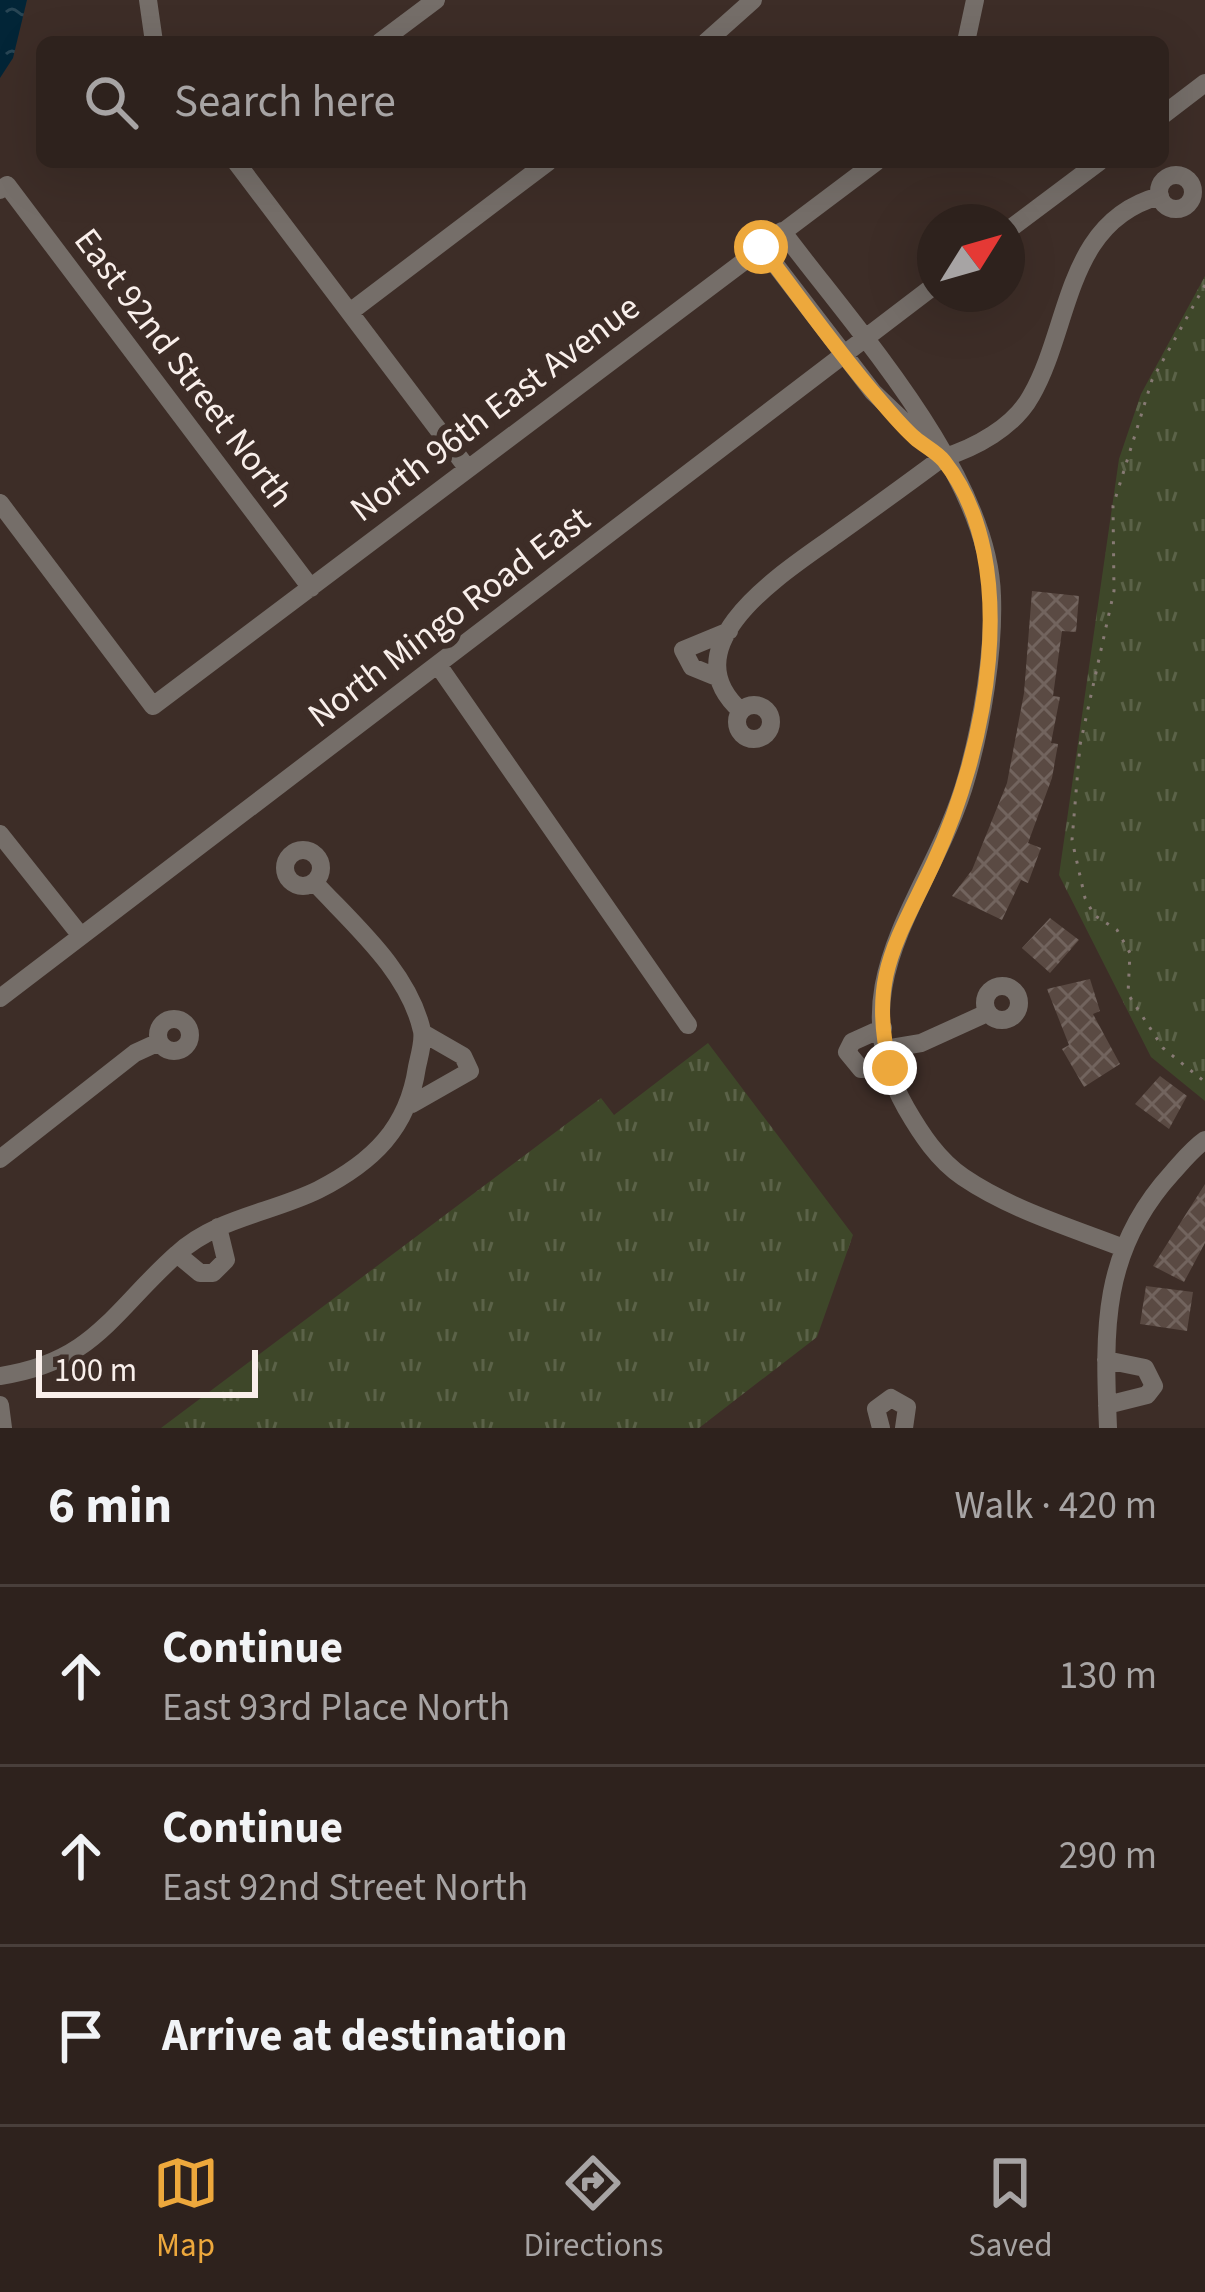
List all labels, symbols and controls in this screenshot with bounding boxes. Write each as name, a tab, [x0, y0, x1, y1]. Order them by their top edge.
search box	[36, 36, 1169, 168]
icon: search	[78, 69, 144, 135]
text: Search here	[174, 70, 396, 134]
north arrow	[917, 204, 1025, 312]
street label: East 92nd Street North	[62, 218, 306, 518]
route start	[734, 220, 788, 274]
street label: North 96th East Avenue	[339, 282, 650, 534]
street label: North Mingo Road East	[297, 494, 601, 740]
route end	[863, 1041, 917, 1095]
scale bar	[36, 1344, 258, 1397]
text: 100 m	[54, 1347, 137, 1394]
text: 6 min	[48, 1470, 172, 1542]
text: Walk · 420 m	[954, 1478, 1157, 1534]
text: Continue	[162, 1616, 343, 1680]
icon: ahead	[48, 1643, 114, 1709]
text: 130 m	[1059, 1648, 1157, 1704]
text: East 93rd Place North	[162, 1680, 510, 1736]
text: Continue	[162, 1796, 343, 1860]
icon: ahead	[48, 1823, 114, 1889]
text: 290 m	[1059, 1828, 1157, 1884]
text: East 92nd Street North	[162, 1860, 528, 1916]
icon: arrive	[48, 2003, 114, 2069]
text: Arrive at destination	[162, 2004, 567, 2068]
tab: Map	[153, 2150, 219, 2269]
tab: Directions	[524, 2150, 663, 2269]
tab: Saved	[968, 2150, 1052, 2269]

